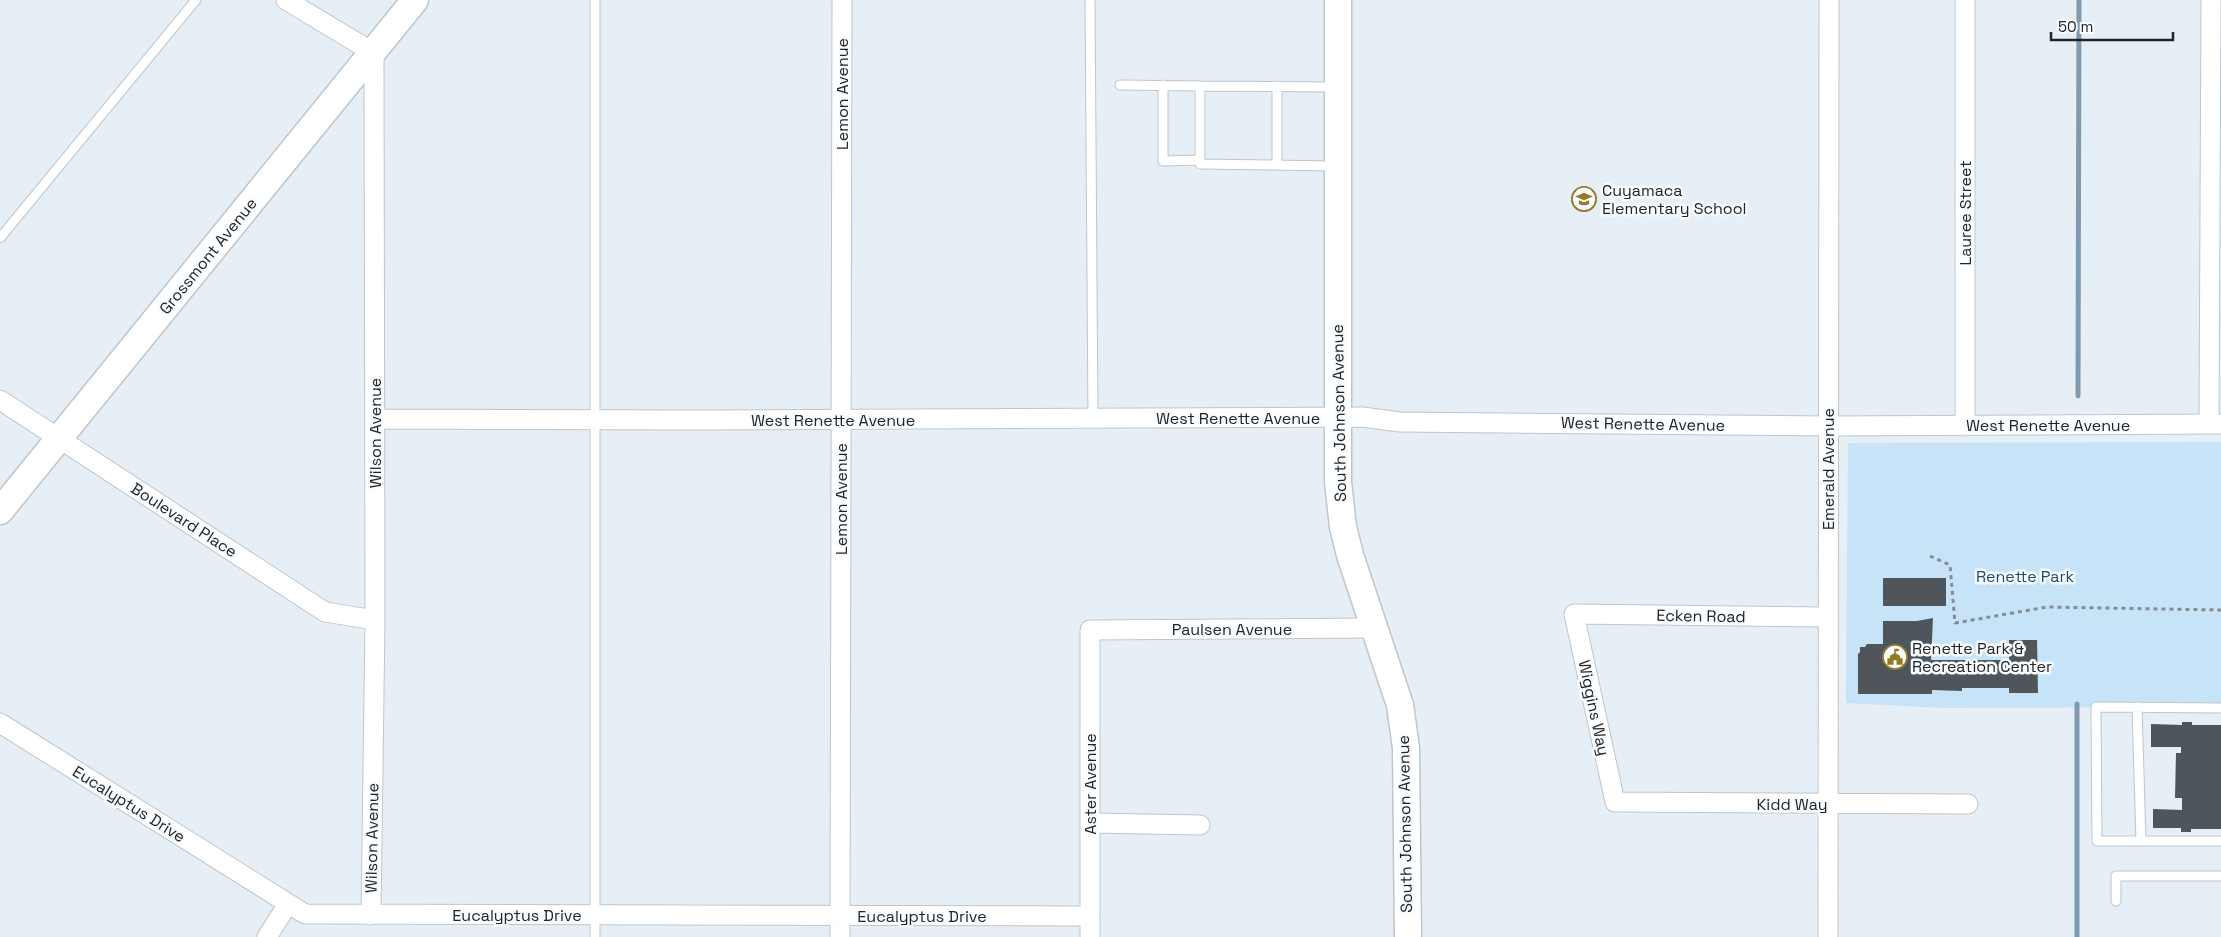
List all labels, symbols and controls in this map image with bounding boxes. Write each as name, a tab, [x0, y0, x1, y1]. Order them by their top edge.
scale bar	[2051, 10, 2174, 42]
text: 50 m	[2058, 17, 2093, 36]
street label: Lemon Avenue	[832, 38, 853, 150]
street label: Lauree Street	[1955, 160, 1976, 266]
place label: Cuyamaca Elementary School	[1602, 180, 1747, 219]
school or university icon: Cuyamaca Elementary School	[1571, 186, 1597, 212]
street label: Grossmont Avenue	[155, 193, 261, 319]
street label: South Johnson Avenue	[1327, 324, 1351, 502]
street label: Wilson Avenue	[365, 378, 386, 488]
street label: West Renette Avenue	[1156, 408, 1320, 429]
street label: Emerald Avenue	[1818, 408, 1839, 530]
street label: West Renette Avenue	[751, 410, 915, 431]
street label: West Renette Avenue	[1561, 412, 1725, 436]
street label: West Renette Avenue	[1966, 415, 2130, 436]
street label: Lemon Avenue	[831, 443, 852, 555]
street label: Boulevard Place	[127, 478, 241, 562]
park label: Renette Park	[1976, 566, 2075, 587]
street label: Ecken Road	[1656, 605, 1746, 627]
street label: Paulsen Avenue	[1172, 619, 1292, 640]
place label: Renette Park & Recreation Center	[1912, 638, 2052, 677]
public building icon: Renette Park & Recreation Center	[1882, 644, 1908, 670]
street label: Wiggins Way	[1574, 658, 1614, 758]
street label: Aster Avenue	[1080, 733, 1101, 835]
street label: South Johnson Avenue	[1393, 735, 1417, 913]
street label: Eucalyptus Drive	[69, 761, 189, 847]
street label: Wilson Avenue	[361, 783, 383, 893]
street label: Kidd Way	[1757, 794, 1827, 815]
street label: Eucalyptus Drive	[452, 905, 582, 926]
street label: Eucalyptus Drive	[857, 906, 987, 927]

